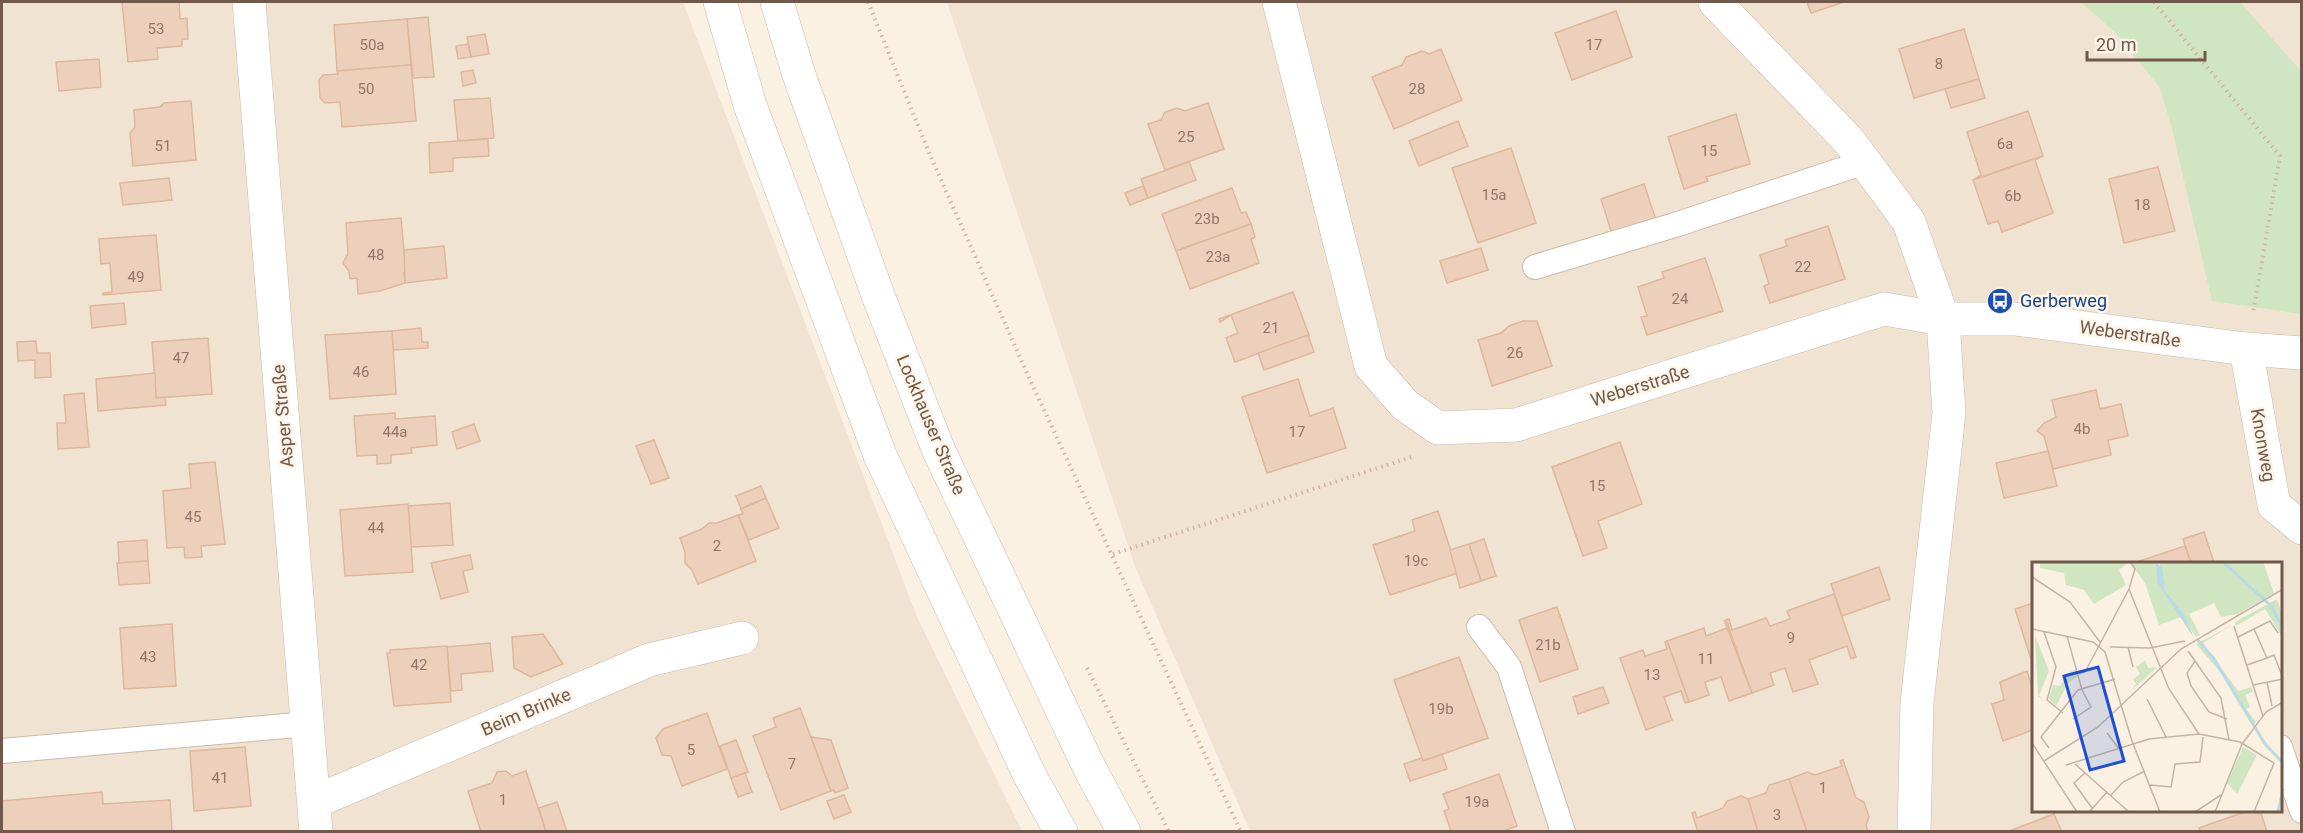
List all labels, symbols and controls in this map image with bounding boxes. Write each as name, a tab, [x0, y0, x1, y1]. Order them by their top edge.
house number: 53	[148, 20, 164, 38]
scale bar	[2087, 24, 2206, 62]
text: 20 m	[2096, 34, 2136, 55]
house number: 50a	[359, 36, 385, 54]
house number: 17	[1586, 36, 1602, 54]
house number: 8	[1935, 55, 1943, 73]
house number: 50	[358, 80, 374, 98]
house number: 28	[1409, 80, 1425, 98]
house number: 25	[1178, 128, 1194, 146]
house number: 6a	[1997, 135, 2013, 153]
house number: 51	[155, 137, 171, 155]
house number: 15	[1701, 142, 1717, 160]
house number: 15a	[1481, 186, 1507, 204]
house number: 6b	[2005, 187, 2021, 205]
house number: 18	[2134, 196, 2150, 214]
house number: 23b	[1194, 210, 1220, 228]
house number: 48	[368, 246, 384, 264]
house number: 23a	[1205, 248, 1231, 266]
house number: 22	[1795, 258, 1811, 276]
house number: 49	[128, 268, 144, 286]
bus stop icon: Gerberweg	[1985, 286, 2015, 316]
house number: 24	[1672, 290, 1689, 308]
place label: Gerberweg	[2020, 290, 2107, 311]
street label: Weberstraße	[2078, 316, 2182, 351]
house number: 21	[1263, 319, 1279, 337]
house number: 26	[1507, 344, 1523, 362]
house number: 47	[173, 349, 189, 367]
street label: Lockhauser Straße	[893, 352, 970, 498]
street label: Weberstraße	[1588, 361, 1692, 410]
house number: 46	[353, 363, 369, 381]
street label: Asper Straße	[268, 364, 297, 469]
street label: Knonweg	[2247, 406, 2280, 483]
house number: 4b	[2074, 420, 2090, 438]
house number: 44a	[382, 423, 408, 441]
house number: 17	[1289, 423, 1305, 441]
house number: 15	[1589, 477, 1605, 495]
house number: 45	[185, 508, 201, 526]
house number: 44	[368, 519, 385, 537]
house number: 2	[713, 537, 721, 555]
house number: 19c	[1404, 552, 1429, 570]
inset map	[2032, 562, 2282, 812]
house number: 9	[1787, 629, 1795, 647]
house number: 21b	[1535, 636, 1561, 654]
house number: 43	[140, 648, 156, 666]
house number: 11	[1698, 650, 1714, 668]
house number: 42	[411, 656, 427, 674]
house number: 13	[1644, 666, 1660, 684]
street label: Beim Brinke	[478, 683, 574, 740]
house number: 19b	[1428, 700, 1454, 718]
house number: 5	[687, 741, 695, 759]
house number: 7	[788, 755, 796, 773]
house number: 41	[212, 769, 228, 787]
house number: 1	[1819, 779, 1827, 797]
house number: 1	[499, 791, 507, 809]
house number: 19a	[1464, 793, 1490, 811]
house number: 3	[1773, 806, 1781, 824]

